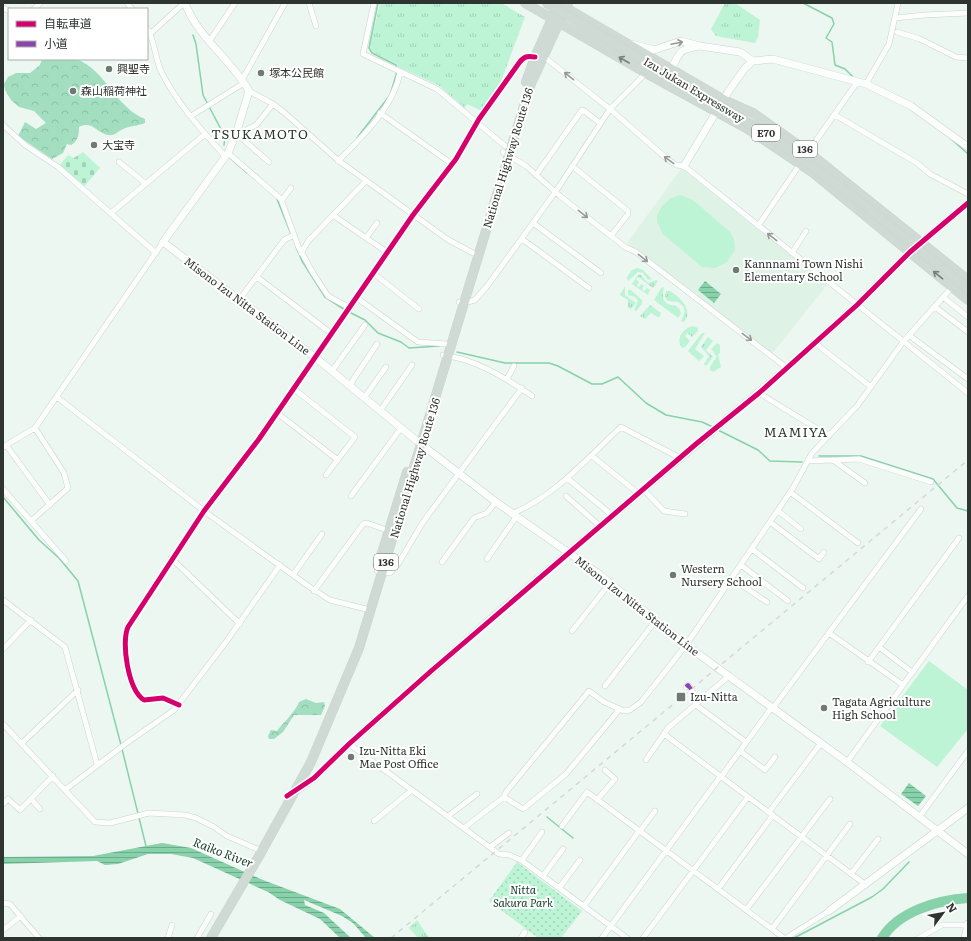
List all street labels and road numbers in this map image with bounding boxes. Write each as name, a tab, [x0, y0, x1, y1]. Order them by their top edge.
street label: Izu Jukan Expressway	[641, 53, 749, 126]
street label: National Highway Route 136	[478, 85, 536, 230]
road number: E70	[752, 125, 780, 141]
road number: 136	[793, 141, 817, 157]
street label: Misono Izu Nitta Station Line	[181, 253, 314, 358]
street label: National Highway Route 136	[385, 395, 443, 540]
street label: Misono Izu Nitta Station Line	[572, 552, 703, 659]
road number: 136	[374, 554, 398, 570]

